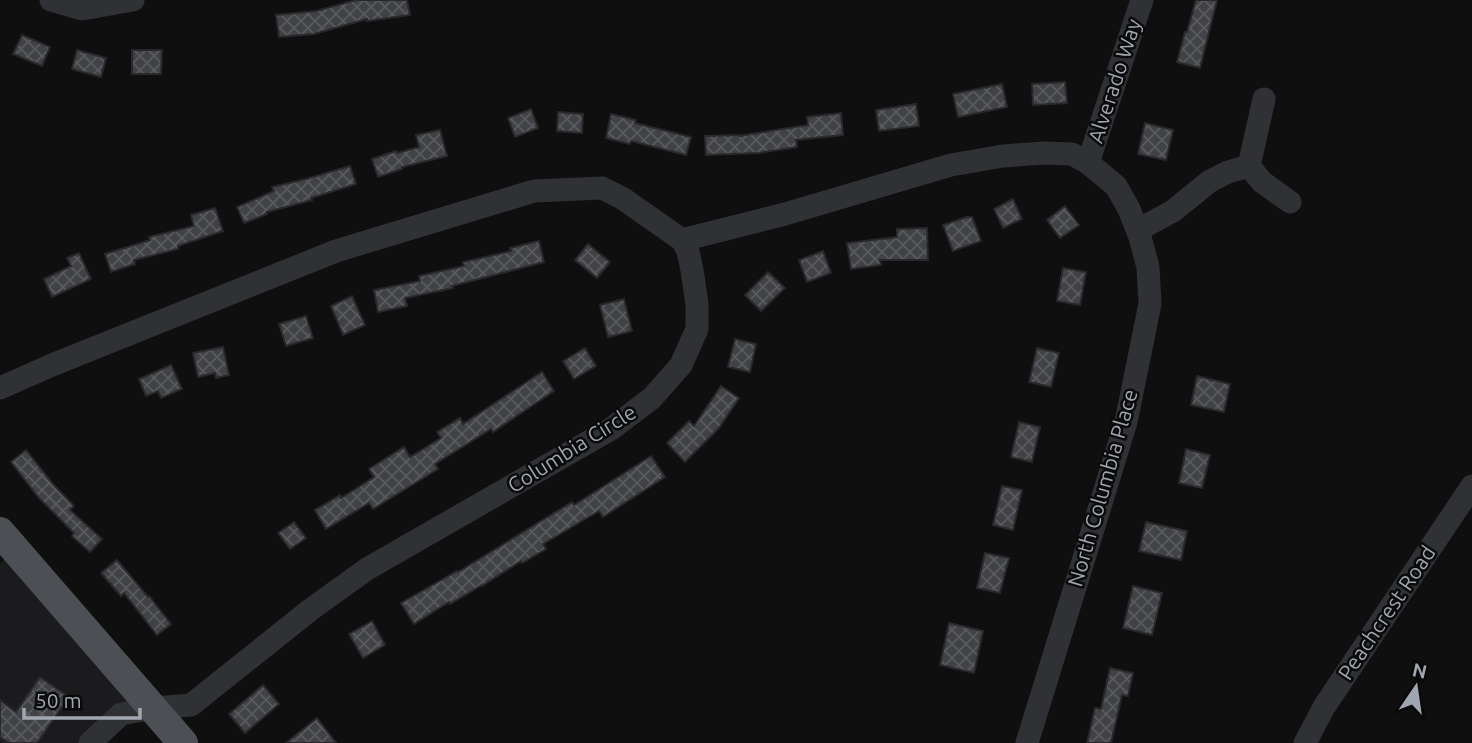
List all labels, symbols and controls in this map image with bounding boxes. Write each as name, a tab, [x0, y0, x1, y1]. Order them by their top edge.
street label: Alverado Way	[1083, 16, 1145, 146]
street label: North Columbia Place	[1062, 386, 1142, 589]
street label: Columbia Circle	[503, 399, 640, 497]
street label: Peachcrest Road	[1333, 541, 1440, 684]
north arrow	[1381, 652, 1451, 722]
text: N	[1410, 658, 1429, 683]
scale bar	[24, 676, 140, 720]
text: 50 m	[35, 688, 82, 712]

